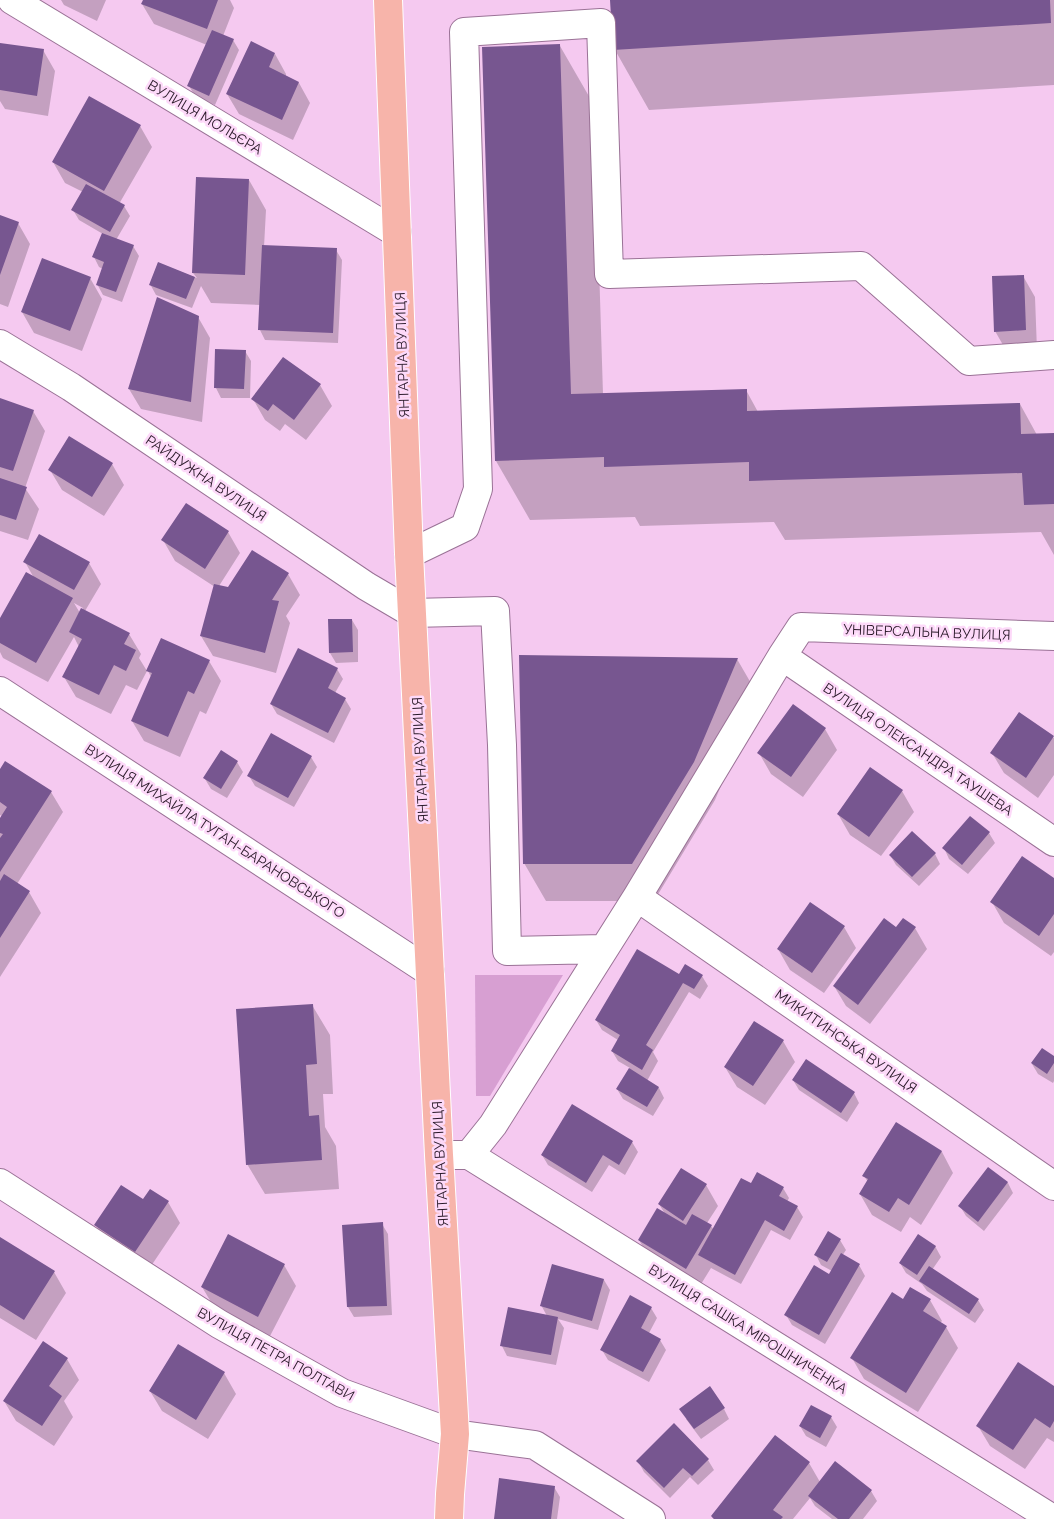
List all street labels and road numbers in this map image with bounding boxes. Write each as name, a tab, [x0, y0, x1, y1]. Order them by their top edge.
street label: ВУЛИЦЯ МОЛЬЄРА	[145, 77, 265, 158]
street label: ЯНТАРНА ВУЛИЦЯ	[392, 292, 412, 418]
street label: РАЙДУЖНА ВУЛИЦЯ	[143, 431, 270, 524]
street label: УНІВЕРСАЛЬНА ВУЛИЦЯ	[843, 621, 1011, 643]
street label: ВУЛИЦЯ ОЛЕКСАНДРА ТАУШЕВА	[820, 679, 1016, 819]
street label: ЯНТАРНА ВУЛИЦЯ	[409, 697, 431, 823]
street label: ВУЛИЦЯ МИХАЙЛА ТУГАН-БАРАНОВСЬКОГО	[82, 740, 348, 921]
street label: МИКИТИНСЬКА ВУЛИЦЯ	[772, 986, 920, 1096]
street label: ЯНТАРНА ВУЛИЦЯ	[429, 1101, 451, 1227]
street label: ВУЛИЦЯ САШКА МІРОШНИЧЕНКА	[646, 1261, 851, 1397]
street label: ВУЛИЦЯ ПЕТРА ПОЛТАВИ	[195, 1304, 357, 1404]

